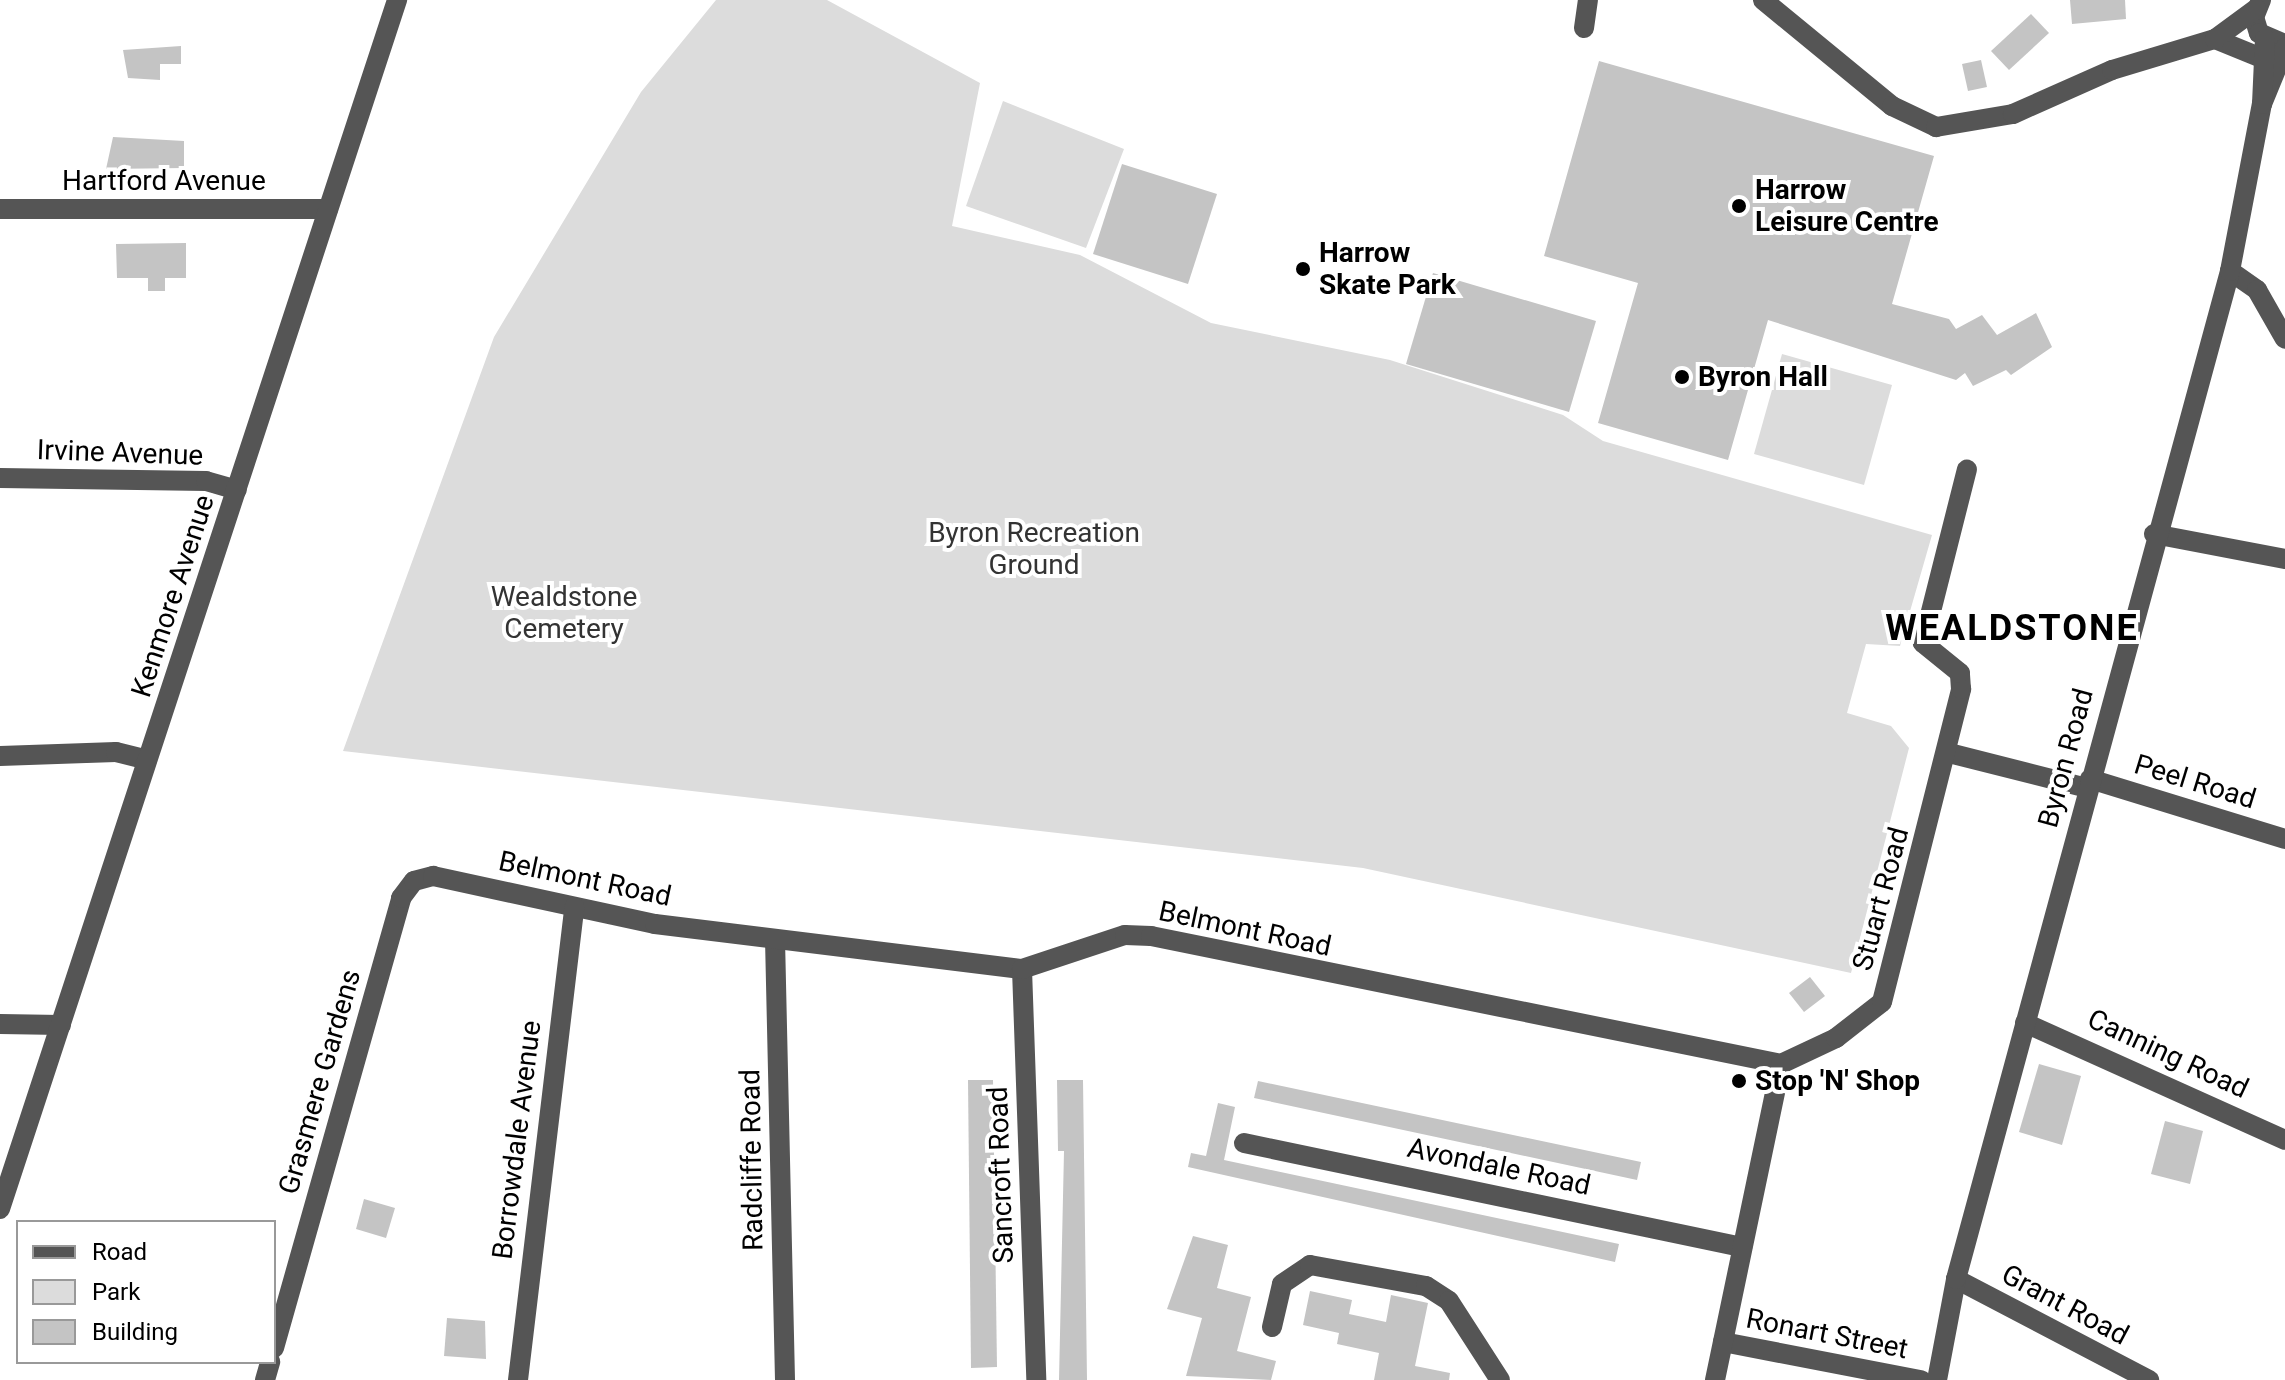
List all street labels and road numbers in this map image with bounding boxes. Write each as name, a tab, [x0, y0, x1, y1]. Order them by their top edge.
street label: Hartford Avenue	[62, 164, 266, 198]
street label: Irvine Avenue	[36, 433, 204, 473]
street label: Kenmore Avenue	[124, 491, 222, 701]
street label: Byron Road	[2031, 685, 2101, 831]
street label: Peel Road	[2130, 748, 2260, 816]
street label: Stuart Road	[1846, 824, 1916, 974]
street label: Belmont Road	[496, 844, 674, 914]
street label: Belmont Road	[1156, 894, 1334, 964]
street label: Grasmere Gardens	[272, 966, 368, 1198]
street label: Canning Road	[2082, 1002, 2254, 1106]
street label: Borrowdale Avenue	[486, 1019, 548, 1261]
street label: Radcliffe Road	[734, 1069, 770, 1251]
street label: Sancroft Road	[981, 1086, 1021, 1264]
street label: Avondale Road	[1404, 1131, 1594, 1203]
street label: Grant Road	[1996, 1258, 2134, 1352]
street label: Ronart Street	[1743, 1302, 1911, 1366]

